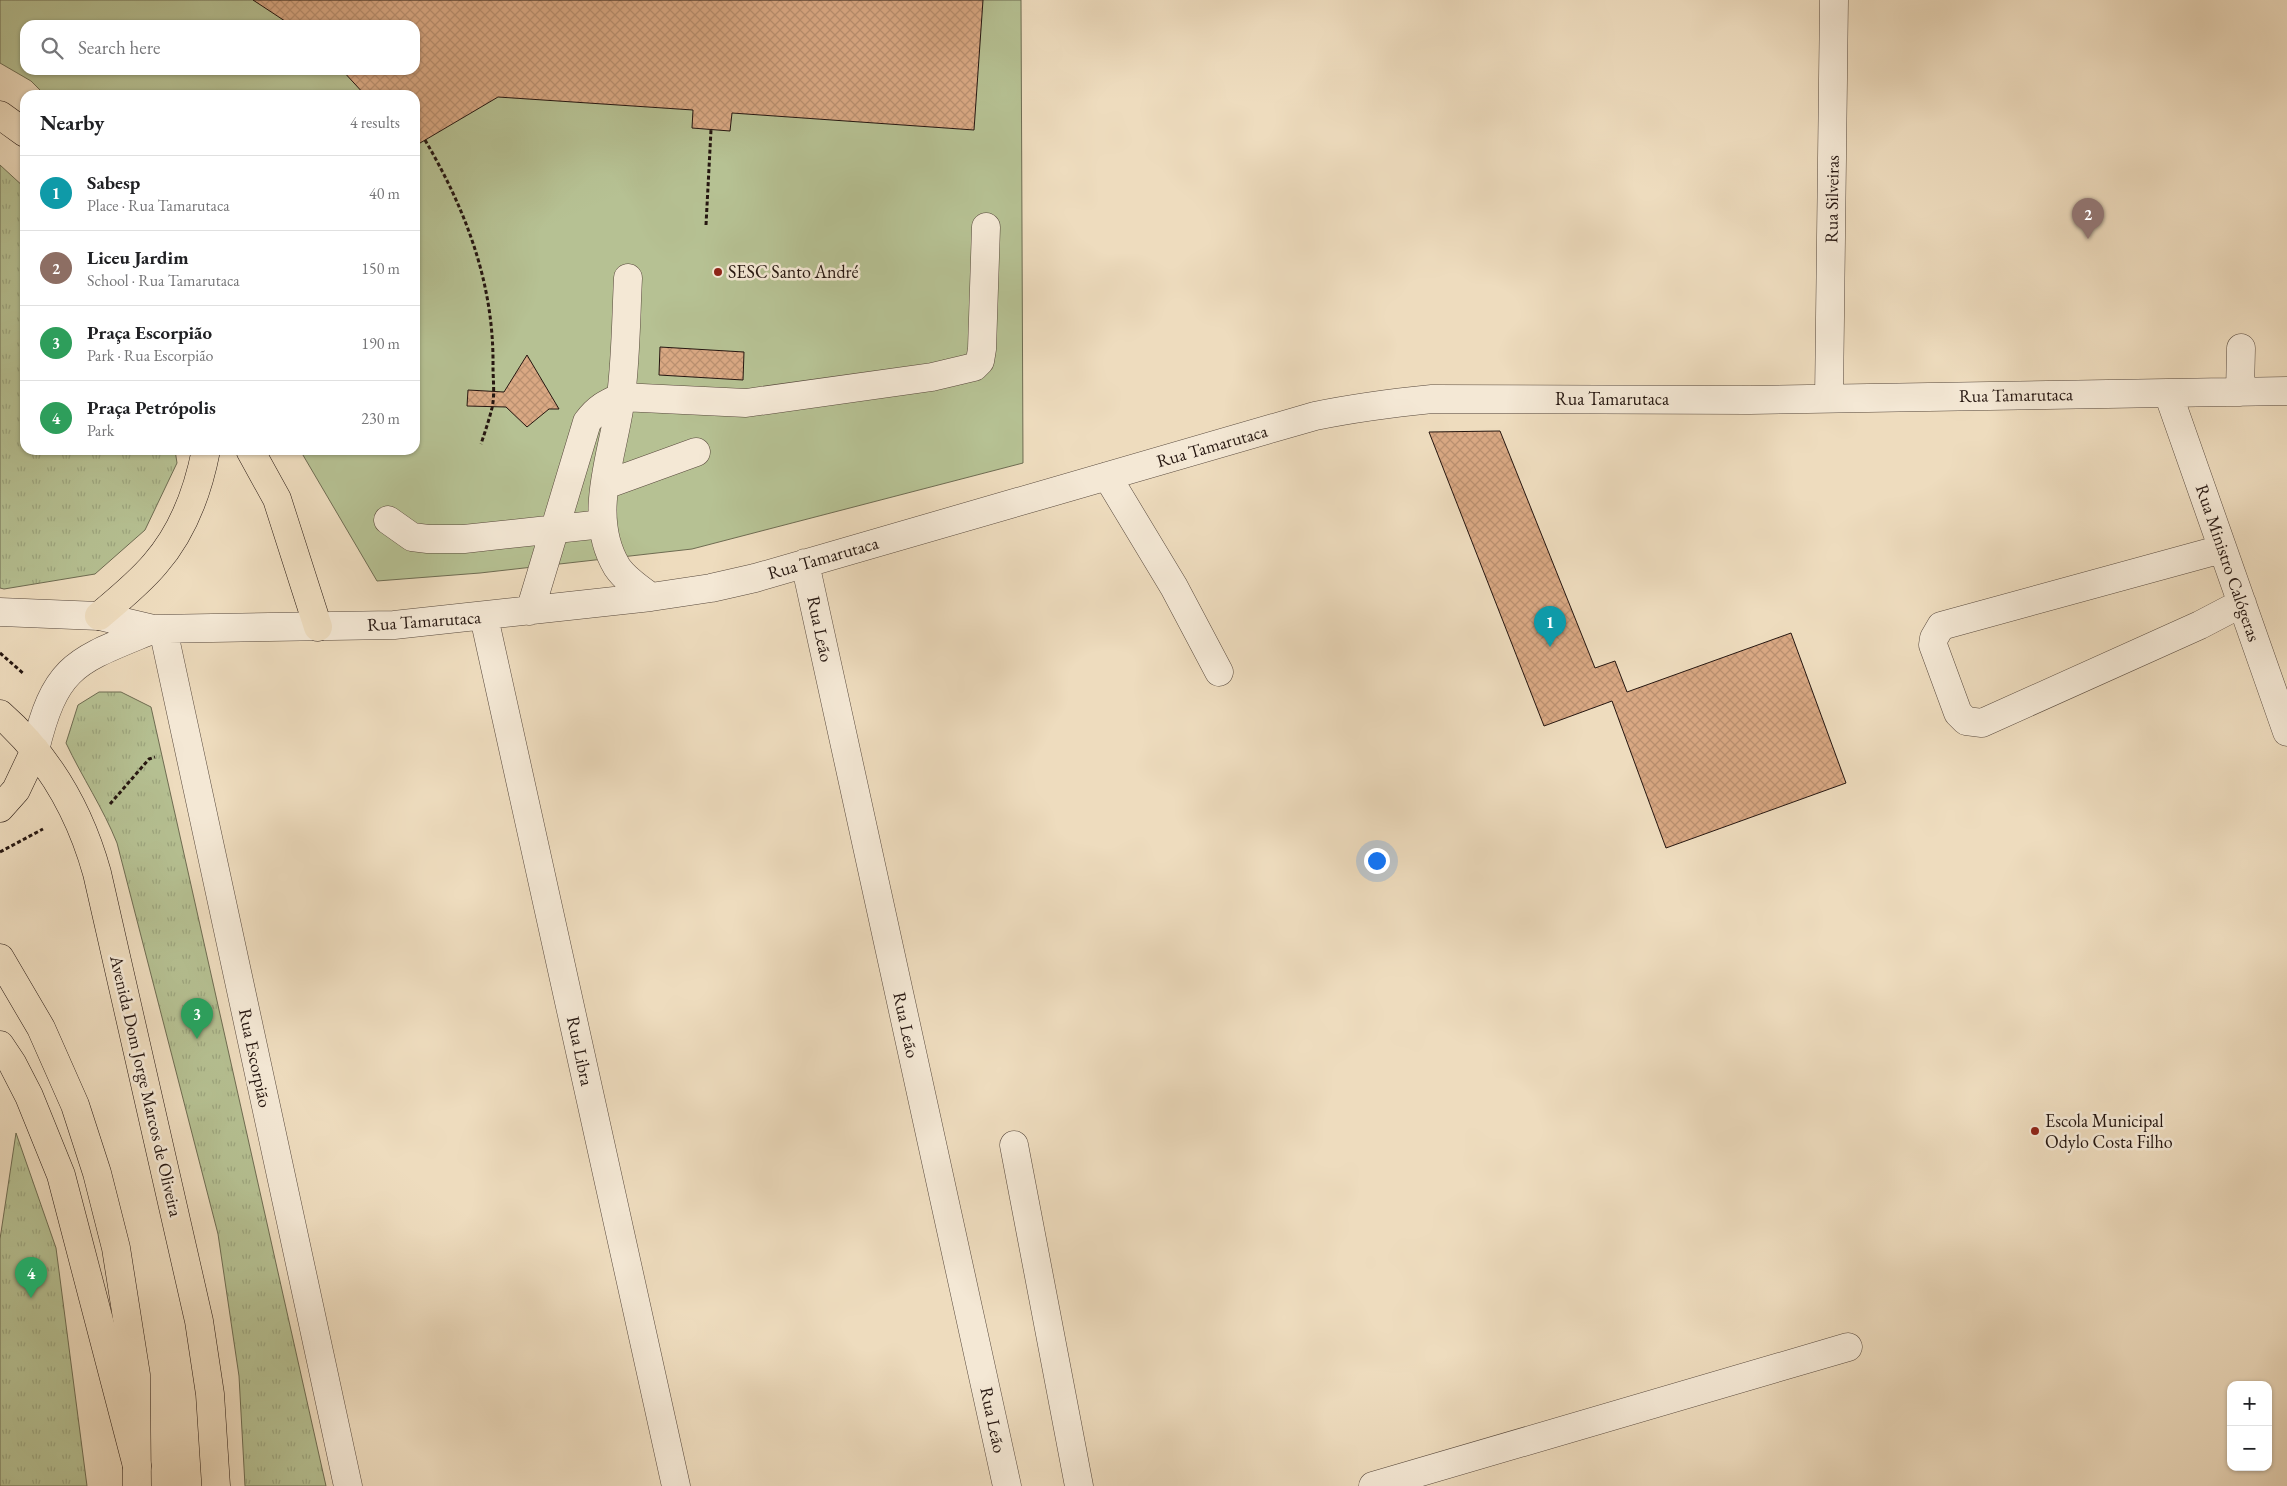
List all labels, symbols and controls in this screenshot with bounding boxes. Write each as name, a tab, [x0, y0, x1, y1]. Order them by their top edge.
search box	[20, 20, 420, 75]
icon: search	[38, 34, 66, 62]
text: Search here	[78, 35, 160, 60]
text: Nearby	[40, 109, 104, 136]
text: 4 results	[350, 112, 400, 133]
street label: Rua Silveiras	[1819, 155, 1844, 243]
text: Sabesp	[87, 170, 140, 195]
text: 1	[52, 183, 60, 204]
text: 40 m	[369, 183, 400, 204]
text: Place · Rua Tamarutaca	[87, 195, 230, 216]
pin: 2	[2072, 198, 2104, 239]
text: Liceu Jardim	[87, 245, 189, 270]
text: 2	[52, 258, 60, 279]
text: 150 m	[361, 258, 400, 279]
place label: SESC Santo André	[728, 260, 859, 283]
marker: SESC Santo André	[712, 266, 724, 278]
text: School · Rua Tamarutaca	[87, 270, 240, 291]
text: Praça Escorpião	[87, 320, 212, 345]
text: 3	[52, 333, 60, 354]
text: 190 m	[361, 333, 400, 354]
text: Park · Rua Escorpião	[87, 345, 213, 366]
street label: Rua Tamarutaca	[1959, 382, 2074, 407]
street label: Rua Tamarutaca	[1555, 387, 1670, 410]
text: Praça Petrópolis	[87, 395, 216, 420]
text: 4	[52, 408, 60, 429]
text: 230 m	[361, 408, 400, 429]
street label: Rua Tamarutaca	[1154, 419, 1271, 472]
text: Park	[87, 420, 114, 441]
street label: Rua Ministro Calógeras	[2191, 481, 2266, 645]
street label: Rua Tamarutaca	[765, 531, 882, 584]
street label: Rua Leão	[802, 594, 839, 664]
street label: Rua Tamarutaca	[366, 605, 483, 636]
pin: 1	[1534, 606, 1566, 647]
your location	[1364, 848, 1390, 874]
street label: Avenida Dom Jorge Marcos de Oliveira	[105, 952, 188, 1220]
street label: Rua Leão	[888, 990, 925, 1060]
pin: 3	[181, 998, 213, 1039]
street label: Rua Escorpião	[234, 1006, 277, 1110]
street label: Rua Libra	[562, 1014, 599, 1089]
place label: Escola Municipal Odylo Costa Filho	[2045, 1109, 2173, 1153]
marker: Escola Municipal Odylo Costa Filho	[2029, 1125, 2041, 1137]
pin: 4	[15, 1257, 47, 1298]
map controls	[2227, 1381, 2272, 1471]
button: +	[2227, 1381, 2272, 1426]
street label: Rua Leão	[975, 1385, 1012, 1455]
button: −	[2227, 1426, 2272, 1471]

